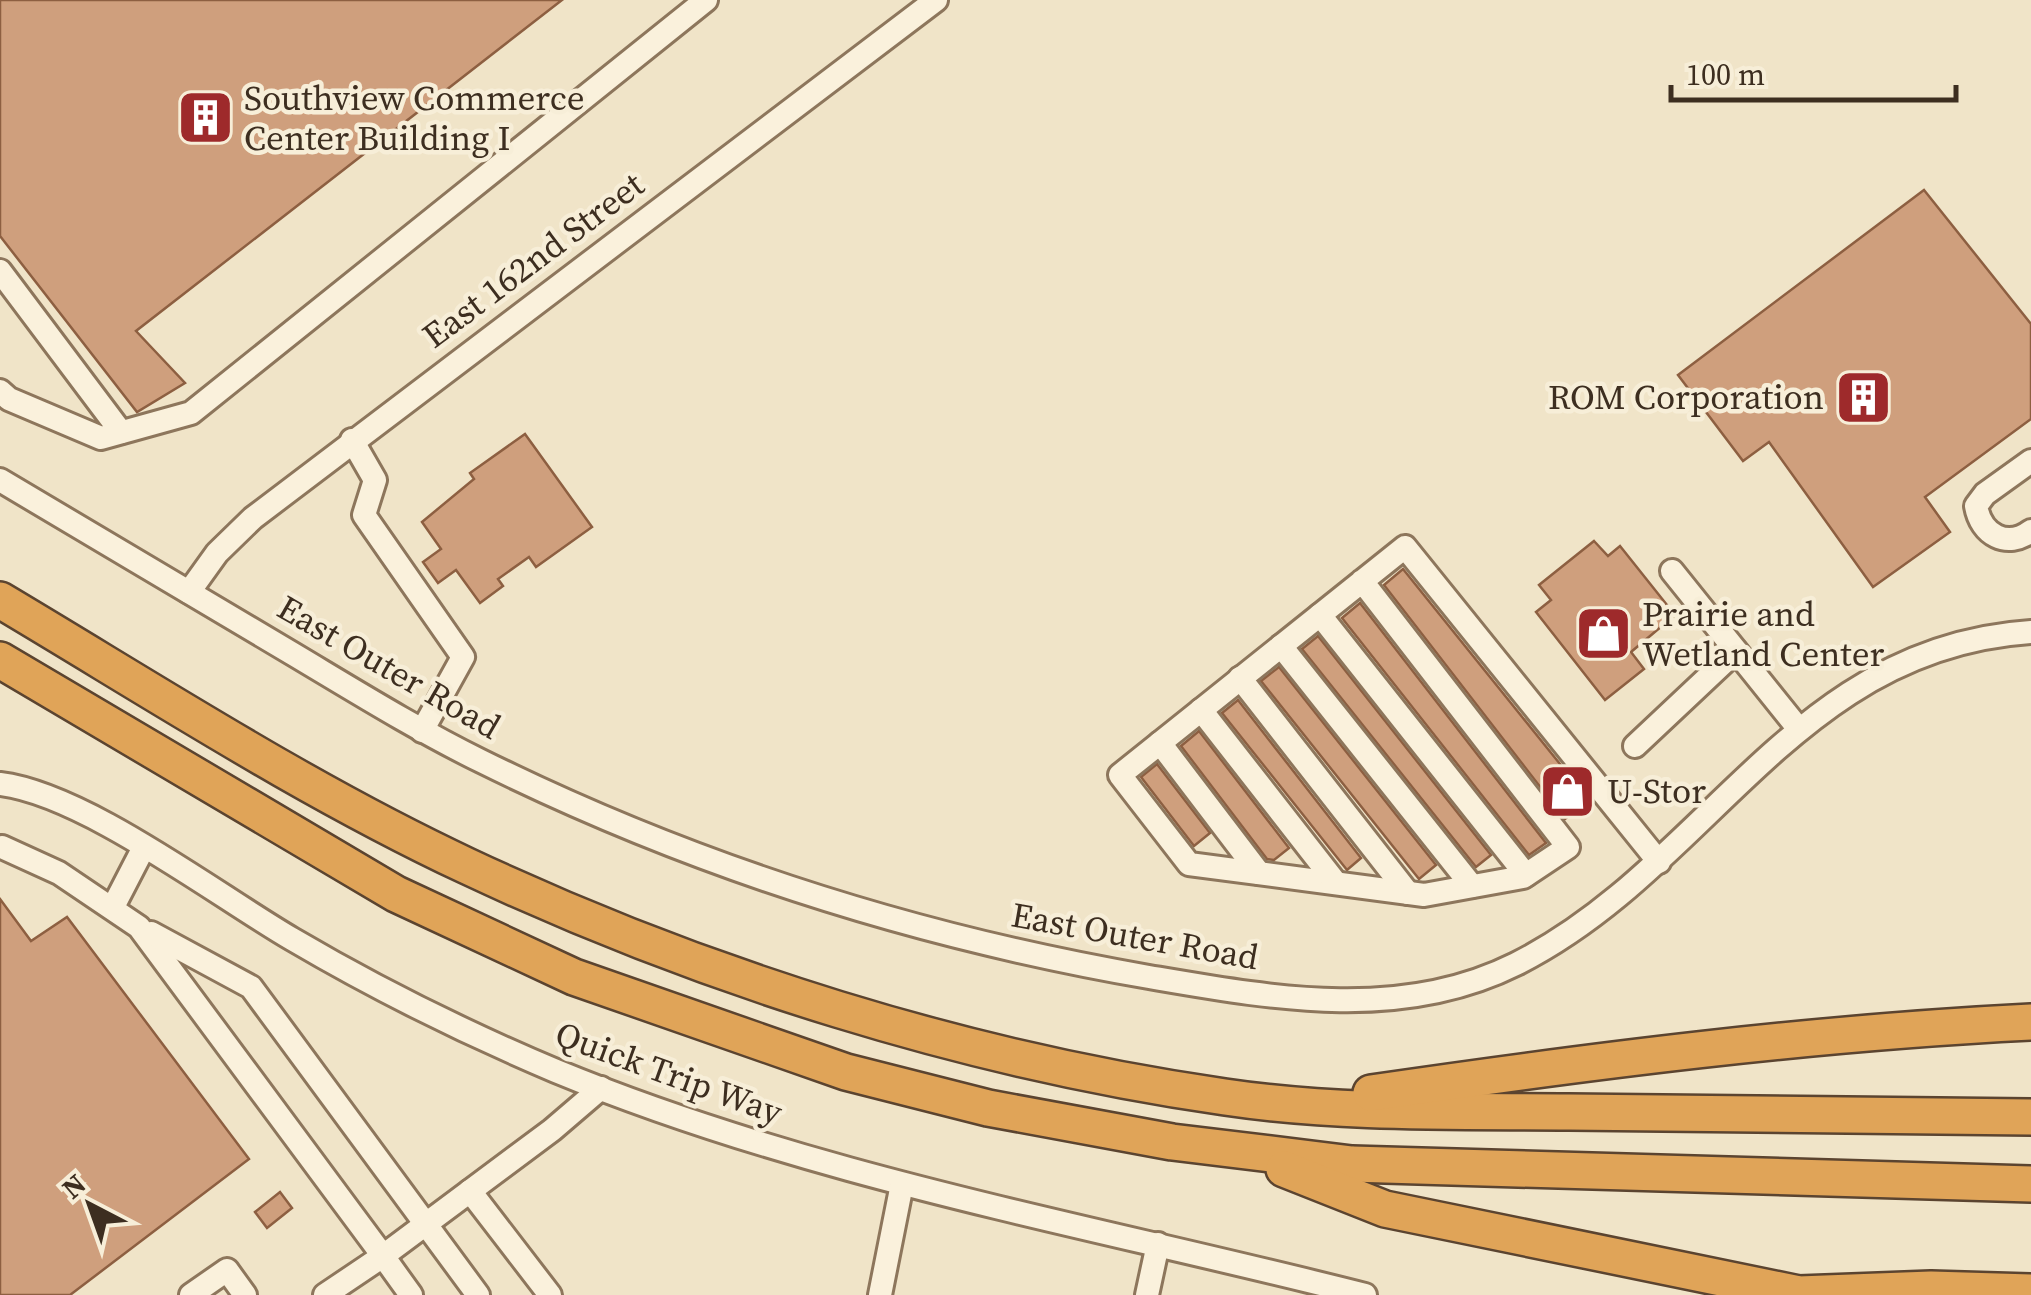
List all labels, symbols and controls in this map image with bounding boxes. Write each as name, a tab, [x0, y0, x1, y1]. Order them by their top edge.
scale bar	[1671, 40, 1956, 102]
text: 100 m	[1686, 54, 1765, 95]
place label: Southview Commerce Center Building I	[244, 74, 585, 162]
building icon: Southview Commerce Center Building I	[175, 88, 235, 148]
street label: East 162nd Street	[412, 160, 654, 359]
building icon: ROM Corporation	[1833, 367, 1893, 427]
place label: ROM Corporation	[1548, 373, 1824, 421]
street label: East Outer Road	[269, 584, 510, 750]
place label: Prairie and Wetland Center	[1642, 590, 1885, 678]
shop icon: Prairie and Wetland Center	[1573, 604, 1633, 664]
shop icon: U-Stor	[1538, 761, 1598, 821]
place label: U-Stor	[1607, 767, 1706, 815]
street label: East Outer Road	[1008, 891, 1263, 981]
street label: Quick Trip Way	[549, 1010, 789, 1136]
north arrow	[40, 1155, 140, 1255]
text: N	[53, 1165, 94, 1207]

